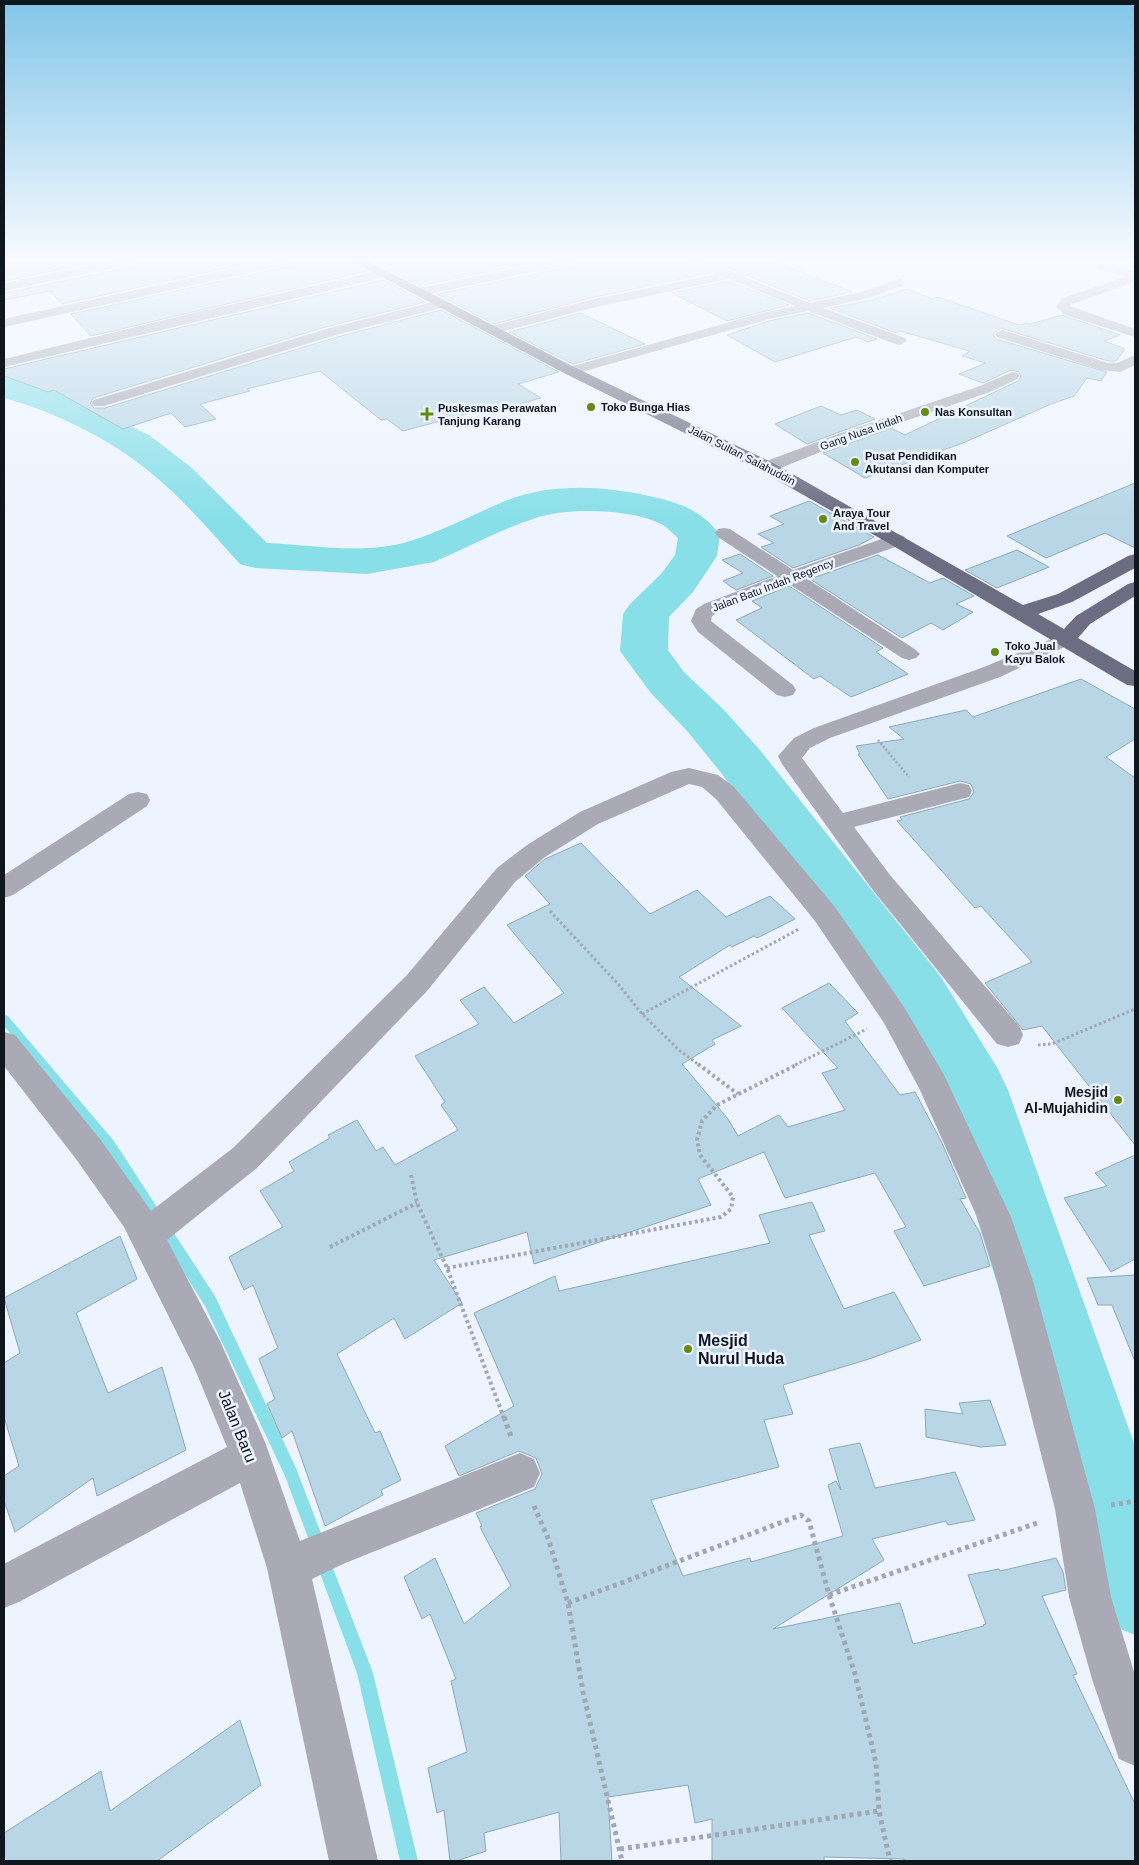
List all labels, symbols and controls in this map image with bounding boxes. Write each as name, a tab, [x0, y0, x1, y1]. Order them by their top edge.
marker: Toko Bunga Hias	[585, 401, 597, 413]
place label: Toko Bunga Hias	[601, 401, 690, 413]
place label: Puskesmas Perawatan Tanjung Karang	[438, 402, 557, 427]
marker: Nas Konsultan	[919, 406, 931, 418]
place label: Nas Konsultan	[935, 406, 1012, 418]
marker: Puskesmas Perawatan Tanjung Karang	[420, 407, 434, 421]
street label: Gang Nusa Indah	[818, 412, 904, 452]
street label: Jalan Sultan Salahuddin	[686, 423, 798, 487]
place label: Pusat Pendidikan Akutansi dan Komputer	[865, 450, 990, 475]
marker: Pusat Pendidikan Akutansi dan Komputer	[849, 456, 861, 468]
place label: Araya Tour And Travel	[833, 507, 891, 532]
marker: Araya Tour And Travel	[817, 513, 829, 525]
street label: Jalan Batu Indah Regency	[711, 556, 836, 614]
place label: Toko Jual Kayu Balok	[1005, 640, 1066, 665]
marker: Toko Jual Kayu Balok	[989, 646, 1001, 658]
place label: Mesjid Al-Mujahidin	[1024, 1084, 1108, 1116]
marker: Mesjid Al-Mujahidin	[1112, 1094, 1124, 1106]
place label: Mesjid Nurul Huda	[698, 1332, 784, 1367]
marker: Mesjid Nurul Huda	[682, 1343, 694, 1355]
street label: Jalan Baru	[215, 1388, 260, 1465]

